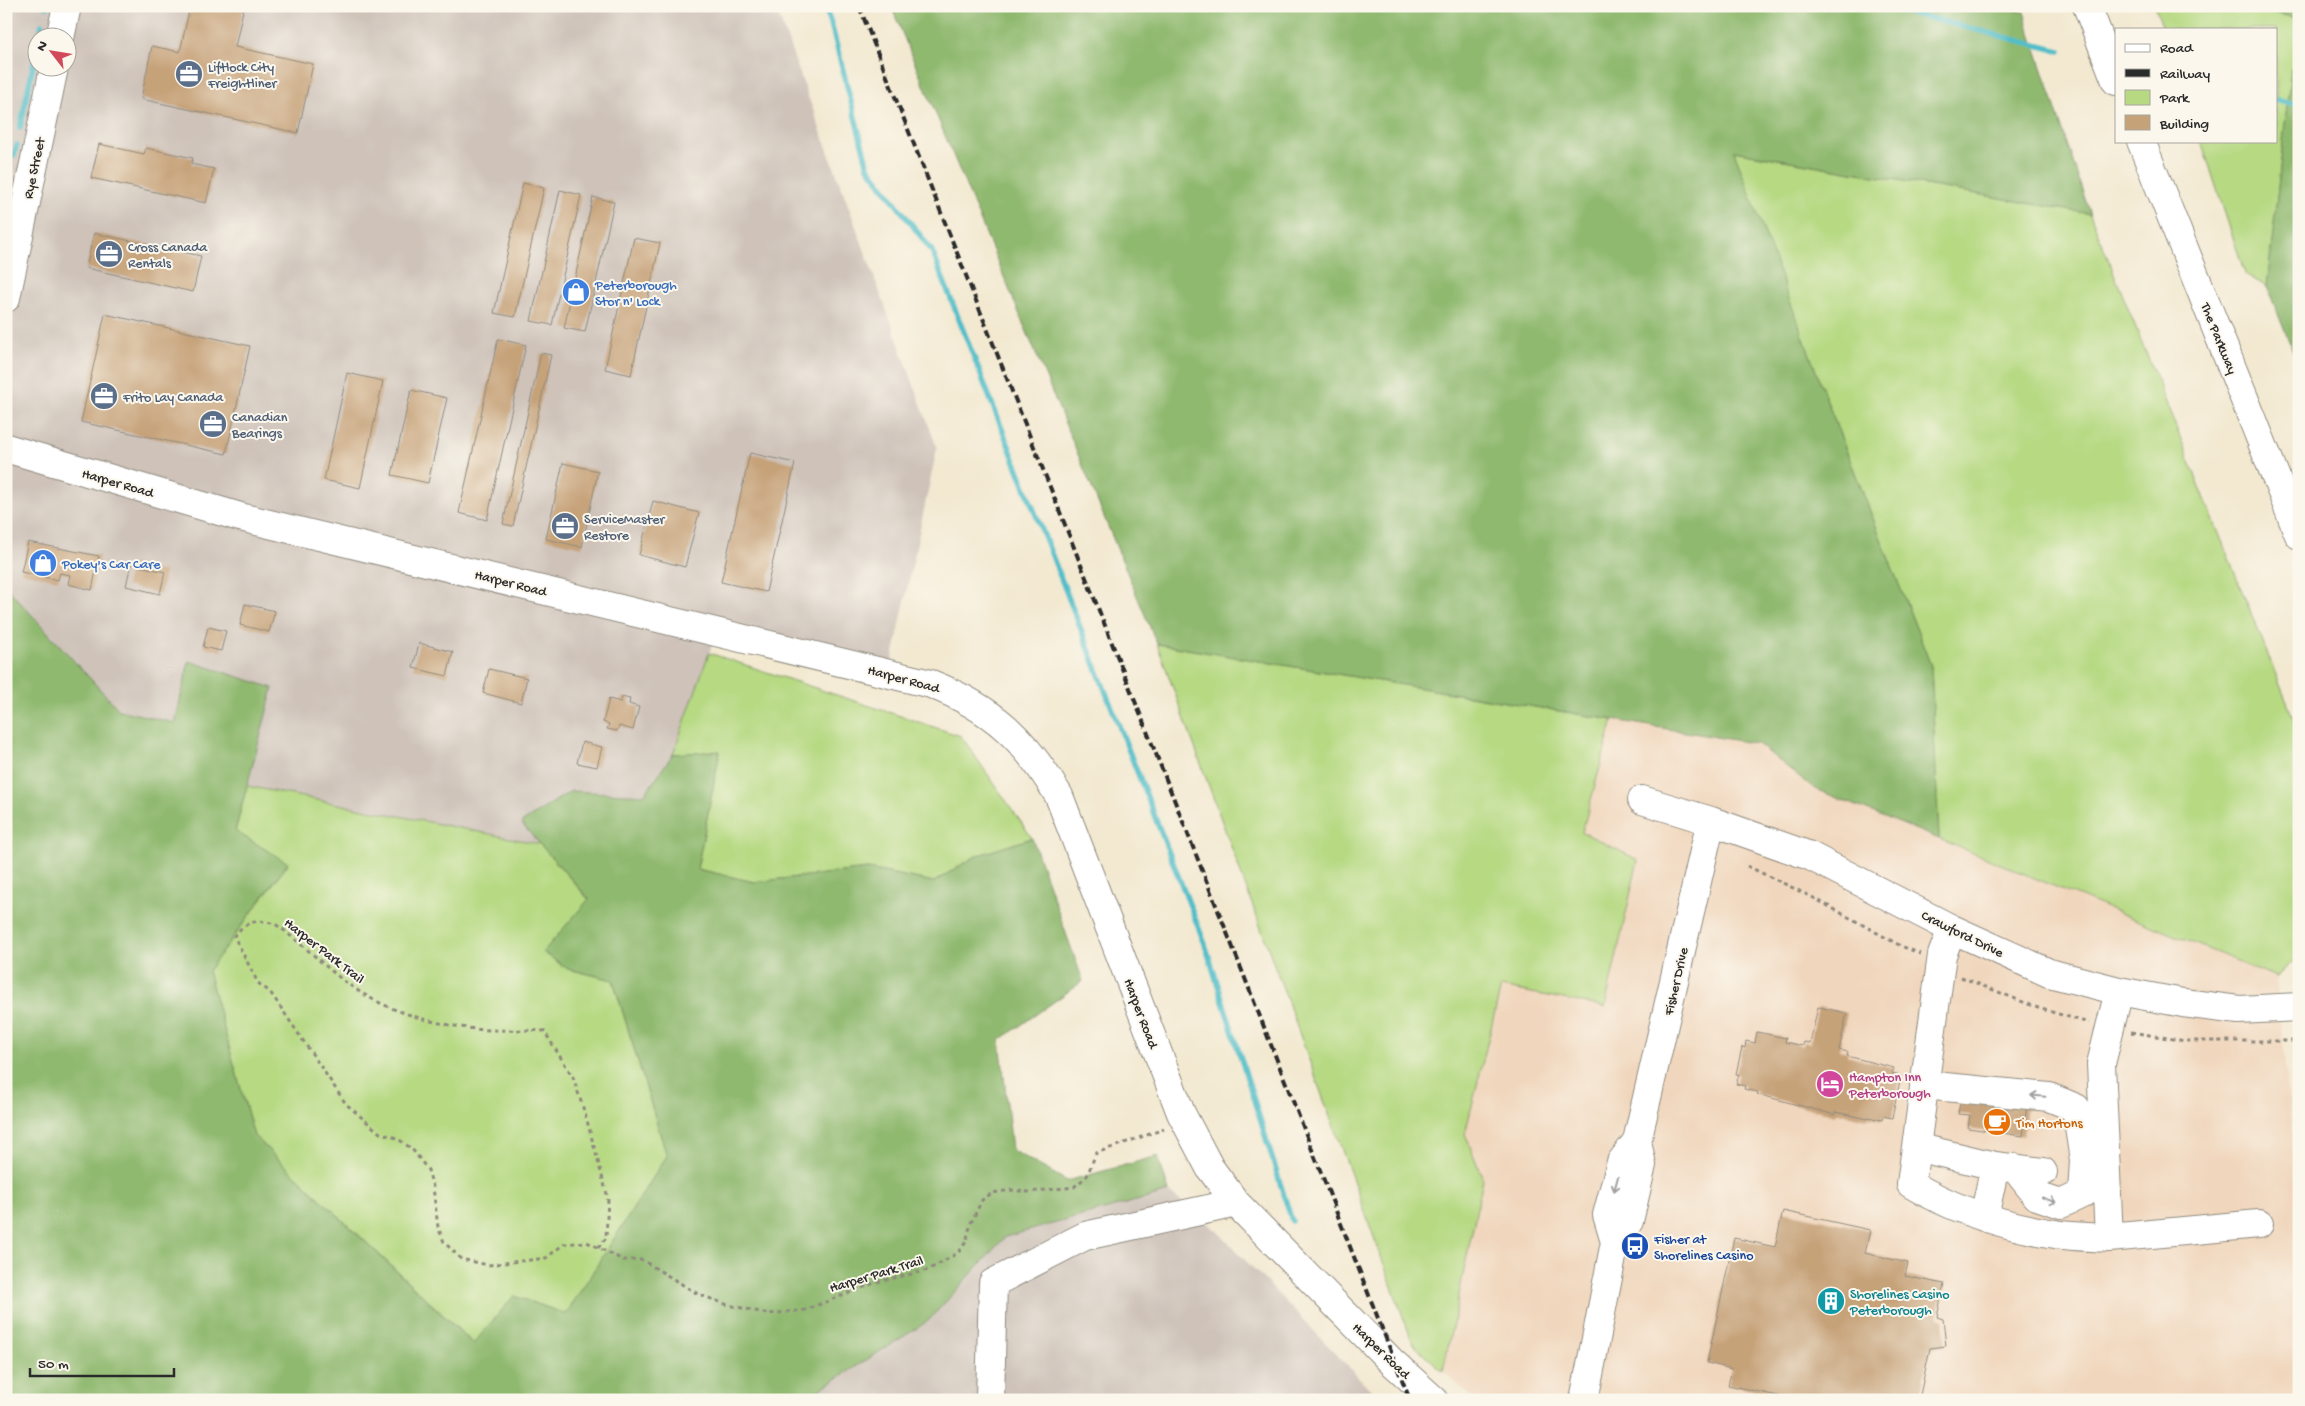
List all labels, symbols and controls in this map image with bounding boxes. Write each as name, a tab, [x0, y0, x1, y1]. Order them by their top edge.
north arrow	[28, 28, 78, 78]
legend	[2115, 28, 2278, 142]
text: N	[33, 38, 53, 55]
text: Road	[2160, 40, 2194, 58]
office icon: Liftlock City Freightliner	[174, 59, 204, 89]
place label: Liftlock City Freightliner	[207, 60, 278, 93]
text: Railway	[2160, 66, 2211, 84]
text: Park	[2159, 90, 2190, 108]
text: Building	[2159, 116, 2209, 134]
street label: Rye Street	[21, 135, 50, 201]
office icon: Cross Canada Rentals	[94, 239, 124, 269]
place label: Cross Canada Rentals	[128, 240, 208, 273]
shop icon: Peterborough Stor n' Lock	[561, 277, 591, 307]
place label: Peterborough Stor n' Lock	[594, 278, 677, 311]
street label: The Parkway	[2195, 300, 2240, 377]
office icon: Frito Lay Canada	[89, 381, 119, 411]
place label: Frito Lay Canada	[122, 390, 225, 407]
office icon: Canadian Bearings	[198, 409, 228, 439]
place label: Canadian Bearings	[231, 410, 288, 443]
street label: Harper Road	[80, 466, 157, 503]
office icon: ServiceMaster Restore	[550, 511, 580, 541]
place label: ServiceMaster Restore	[584, 512, 665, 545]
shop icon: Pokey's Car Care	[28, 548, 58, 578]
place label: Pokey's Car Care	[61, 557, 161, 574]
street label: Harper Road	[473, 567, 550, 602]
street label: Harper Road	[866, 663, 943, 699]
street label: Crawford Drive	[1918, 908, 2007, 963]
street label: Harper Park Trail	[280, 915, 367, 989]
street label: Fisher Drive	[1661, 945, 1694, 1018]
street label: Harper Road	[1119, 976, 1161, 1053]
hotel icon: Hampton Inn Peterborough	[1815, 1069, 1845, 1099]
place label: Hampton Inn Peterborough	[1848, 1070, 1931, 1103]
one-way arrow	[2031, 1091, 2047, 1100]
cafe icon: Tim Hortons	[1982, 1107, 2012, 1137]
place label: Tim Hortons	[2015, 1116, 2084, 1133]
one-way arrow	[1610, 1175, 1620, 1191]
one-way arrow	[2041, 1196, 2057, 1206]
bus stop icon: Fisher at Shorelines Casino	[1620, 1231, 1650, 1261]
place label: Fisher at Shorelines Casino	[1653, 1232, 1753, 1265]
street label: Harper Park Trail	[828, 1253, 926, 1298]
building icon: Shorelines Casino Peterborough	[1816, 1286, 1846, 1316]
place label: Shorelines Casino Peterborough	[1849, 1287, 1949, 1320]
street label: Harper Road	[1348, 1320, 1414, 1385]
scale bar	[30, 1346, 174, 1378]
text: 50 m	[38, 1356, 69, 1374]

